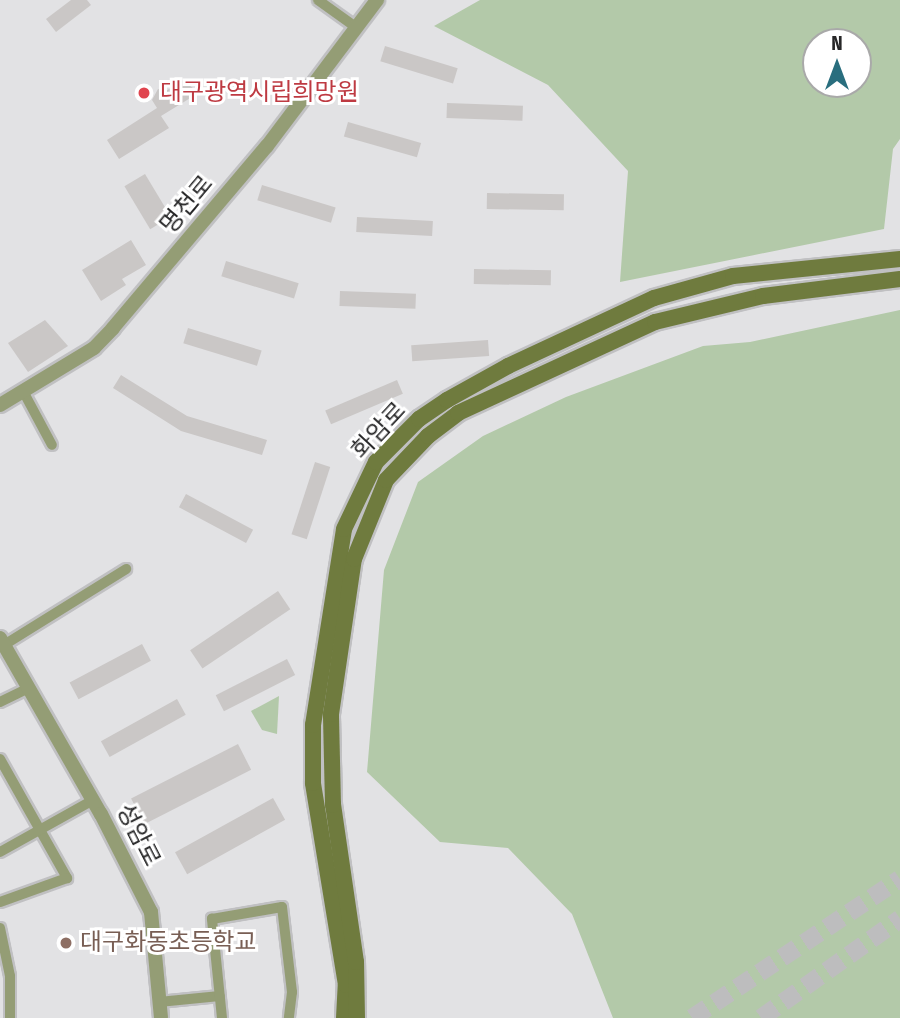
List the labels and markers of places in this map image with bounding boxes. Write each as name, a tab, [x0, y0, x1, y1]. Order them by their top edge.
place label: 대구광역시립희망원	[160, 79, 359, 107]
marker: 대구광역시립희망원	[134, 83, 154, 103]
place label: 대구화동초등학교	[80, 929, 257, 957]
marker: 대구화동초등학교	[58, 935, 74, 951]

